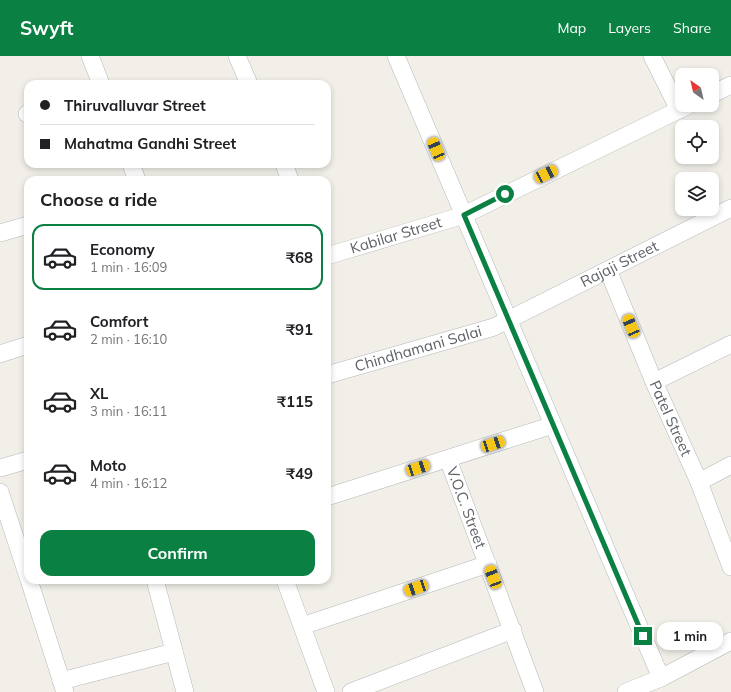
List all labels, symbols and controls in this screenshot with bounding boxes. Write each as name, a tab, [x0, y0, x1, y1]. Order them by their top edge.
text: Swyft	[20, 16, 74, 40]
text: Map	[557, 19, 586, 37]
text: Layers	[608, 19, 651, 37]
text: Share	[673, 19, 711, 37]
north arrow	[675, 68, 719, 112]
map controls	[675, 68, 719, 216]
text: Thiruvalluvar Street	[64, 96, 206, 115]
button: locate	[675, 120, 719, 164]
text: Mahatma Gandhi Street	[64, 134, 236, 153]
car	[426, 136, 446, 162]
car	[533, 163, 559, 185]
button: layers	[675, 172, 719, 216]
route start	[496, 185, 514, 203]
text: Choose a ride	[40, 188, 157, 211]
street label: Kabilar Street	[348, 212, 444, 258]
street label: Rajaji Street	[577, 236, 661, 291]
icon: car	[42, 239, 78, 275]
text: Economy	[90, 240, 155, 259]
text: ₹68	[286, 248, 313, 267]
text: 1 min · 16:09	[90, 259, 167, 275]
icon: car	[42, 311, 78, 347]
text: Comfort	[90, 312, 148, 331]
car	[621, 313, 641, 339]
text: ₹91	[286, 320, 313, 339]
street label: Chindhamani Salai	[352, 321, 484, 376]
text: 2 min · 16:10	[90, 331, 167, 347]
street label: Patel Street	[646, 377, 696, 459]
icon: car	[42, 383, 78, 419]
text: XL	[90, 384, 108, 403]
text: ₹115	[277, 392, 313, 411]
text: 3 min · 16:11	[90, 403, 167, 419]
car	[480, 435, 506, 453]
icon: car	[42, 455, 78, 491]
text: Moto	[90, 456, 126, 475]
car	[405, 459, 431, 477]
text: ₹49	[286, 464, 313, 483]
street label: V.O.C. Street	[443, 464, 491, 551]
text: 4 min · 16:12	[90, 475, 167, 491]
button: Confirm	[40, 530, 315, 576]
car	[483, 564, 503, 590]
car	[403, 578, 429, 598]
callout: 1 min	[657, 622, 723, 650]
route end	[634, 627, 652, 645]
text: 1 min	[673, 628, 707, 644]

